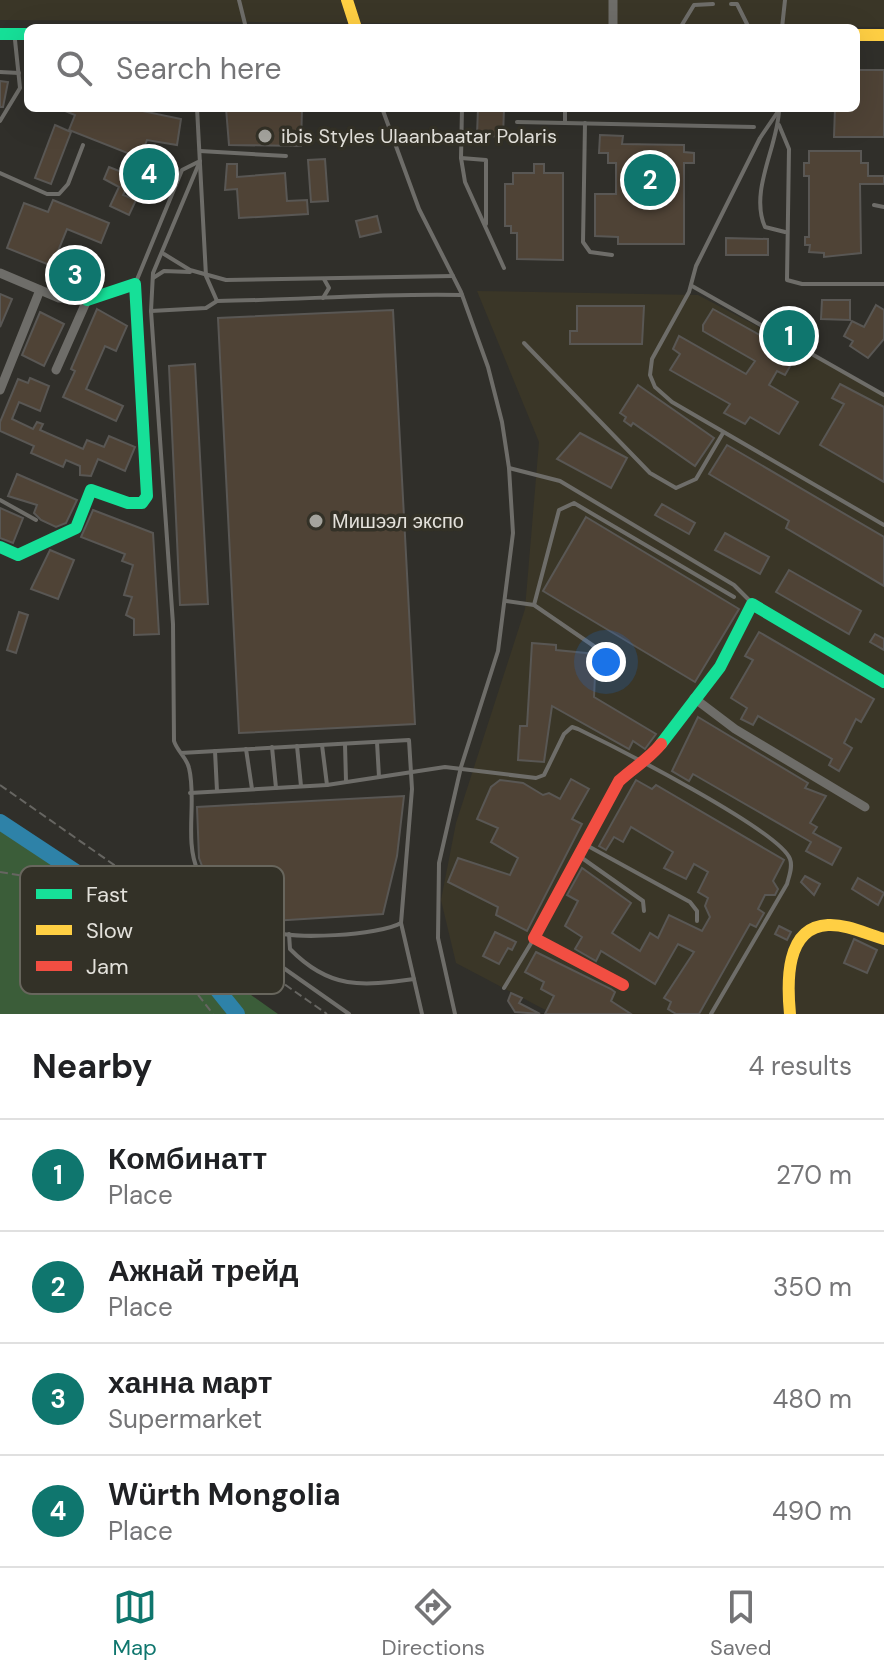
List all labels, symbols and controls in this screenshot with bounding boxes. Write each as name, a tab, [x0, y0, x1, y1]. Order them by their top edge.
search box	[24, 24, 860, 112]
icon: search	[52, 46, 96, 90]
text: Search here	[116, 49, 282, 88]
place label: ibis Styles Ulaanbaatar Polaris	[281, 123, 557, 149]
marker: ibis Styles Ulaanbaatar Polaris	[256, 127, 274, 145]
pin: 4	[123, 144, 175, 204]
pin: 2	[624, 150, 676, 210]
pin: 3	[49, 245, 101, 305]
pin: 1	[763, 306, 815, 366]
place label: Мишээл экспо	[332, 508, 464, 534]
marker: Мишээл экспо	[307, 512, 325, 530]
your location	[586, 642, 626, 682]
legend	[20, 866, 284, 994]
text: Fast	[86, 880, 128, 909]
text: Slow	[86, 916, 133, 945]
text: Jam	[86, 952, 129, 981]
text: Nearby	[32, 1044, 152, 1089]
text: 4 results	[748, 1049, 852, 1083]
text: Комбинатт	[108, 1139, 267, 1178]
text: 1	[53, 1158, 63, 1192]
text: 270 m	[776, 1158, 852, 1192]
text: Place	[108, 1178, 173, 1212]
text: Ажнай трейд	[108, 1251, 298, 1290]
text: 2	[50, 1270, 66, 1304]
text: 350 m	[773, 1270, 852, 1304]
text: Place	[108, 1290, 173, 1324]
text: ханна март	[108, 1363, 272, 1402]
text: 3	[50, 1382, 66, 1416]
text: 480 m	[773, 1382, 852, 1416]
text: Supermarket	[108, 1402, 262, 1436]
text: Würth Mongolia	[108, 1475, 340, 1514]
text: 4	[50, 1494, 66, 1528]
text: 490 m	[772, 1494, 852, 1528]
text: Place	[108, 1514, 173, 1548]
tab: Map	[112, 1585, 157, 1662]
tab: Directions	[382, 1585, 485, 1662]
tab: Saved	[710, 1585, 772, 1662]

